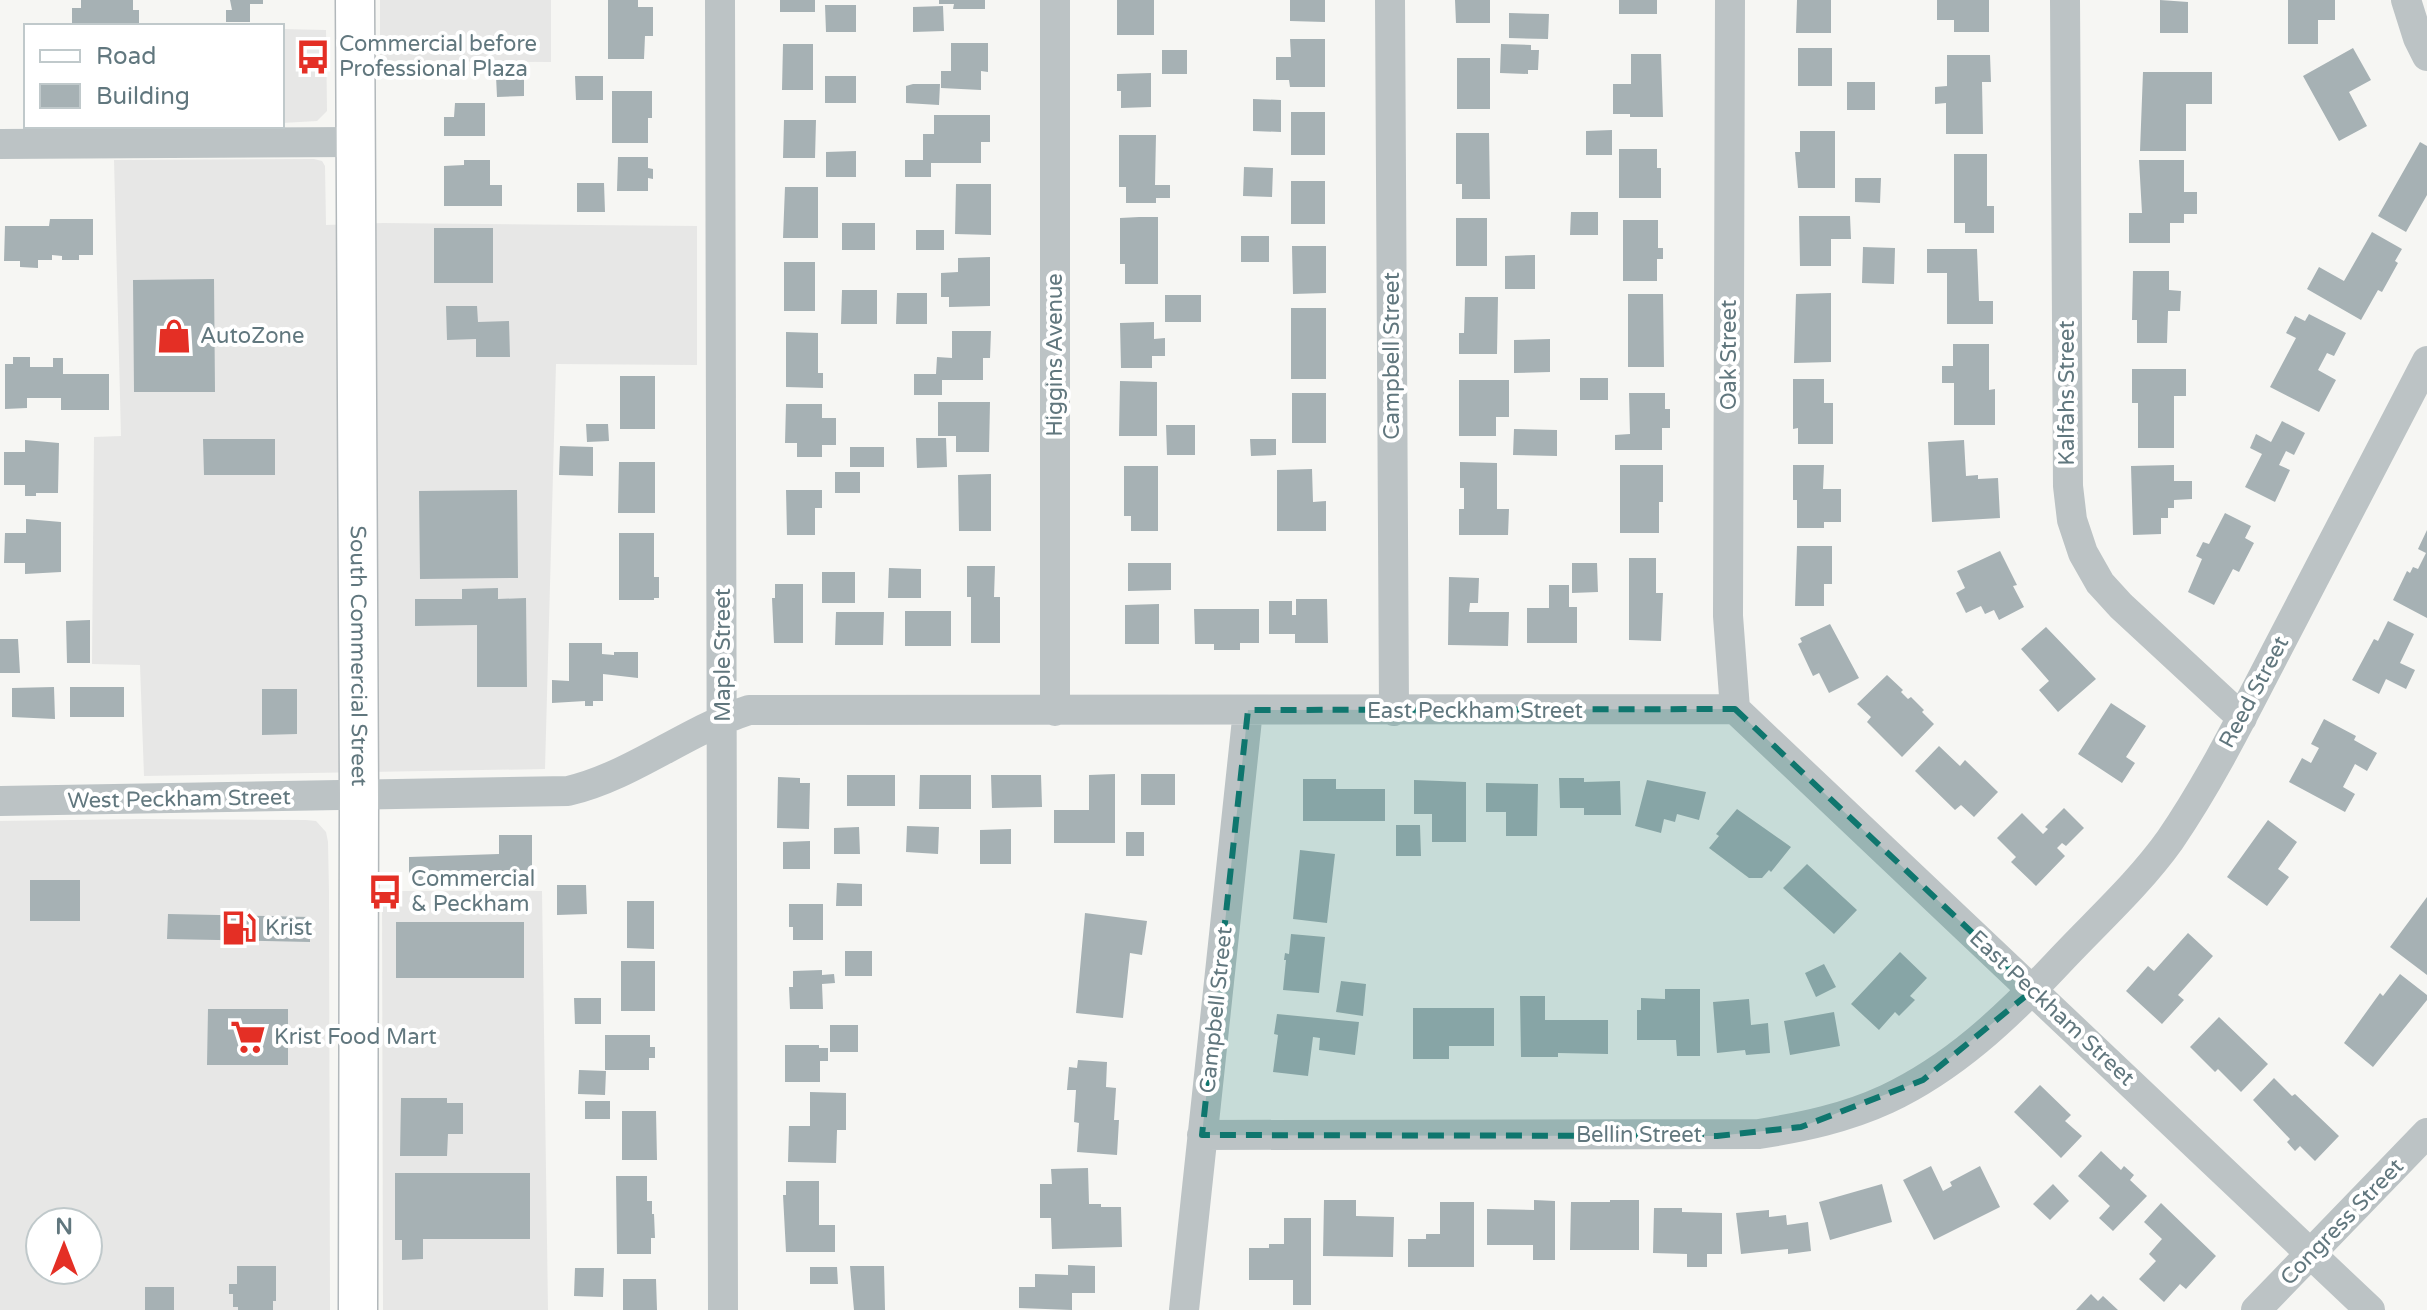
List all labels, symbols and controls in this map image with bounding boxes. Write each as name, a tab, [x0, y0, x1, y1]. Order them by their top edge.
legend	[24, 24, 284, 128]
place label: Commercial before Professional Plaza	[339, 31, 537, 82]
bus stop icon: Commercial before Professional Plaza	[294, 38, 332, 76]
text: Road	[96, 42, 156, 71]
text: Building	[96, 82, 190, 111]
street label: Campbell Street	[1379, 272, 1405, 440]
street label: Higgins Avenue	[1042, 273, 1068, 437]
street label: Oak Street	[1716, 300, 1742, 410]
shop icon: AutoZone	[155, 317, 193, 355]
street label: Kalfahs Street	[2054, 320, 2080, 466]
place label: AutoZone	[200, 323, 304, 349]
street label: South Commercial Street	[345, 525, 372, 787]
street label: Maple Street	[710, 588, 736, 722]
street label: Reed Street	[2214, 632, 2294, 752]
street label: East Peckham Street	[1367, 698, 1583, 724]
street label: West Peckham Street	[67, 784, 291, 814]
place label: Commercial & Peckham	[411, 866, 535, 917]
bus stop icon: Commercial & Peckham	[366, 873, 404, 911]
fuel station icon: Krist	[220, 909, 258, 947]
place label: Krist	[265, 915, 313, 941]
street label: Campbell Street	[1194, 925, 1238, 1095]
street label: East Peckham Street	[1964, 925, 2140, 1091]
supermarket icon: Krist Food Mart	[229, 1018, 267, 1056]
place label: Krist Food Mart	[274, 1024, 437, 1050]
street label: Bellin Street	[1576, 1122, 1702, 1148]
street label: Congress Street	[2275, 1153, 2409, 1291]
north arrow	[24, 1206, 104, 1286]
text: N	[55, 1214, 73, 1240]

